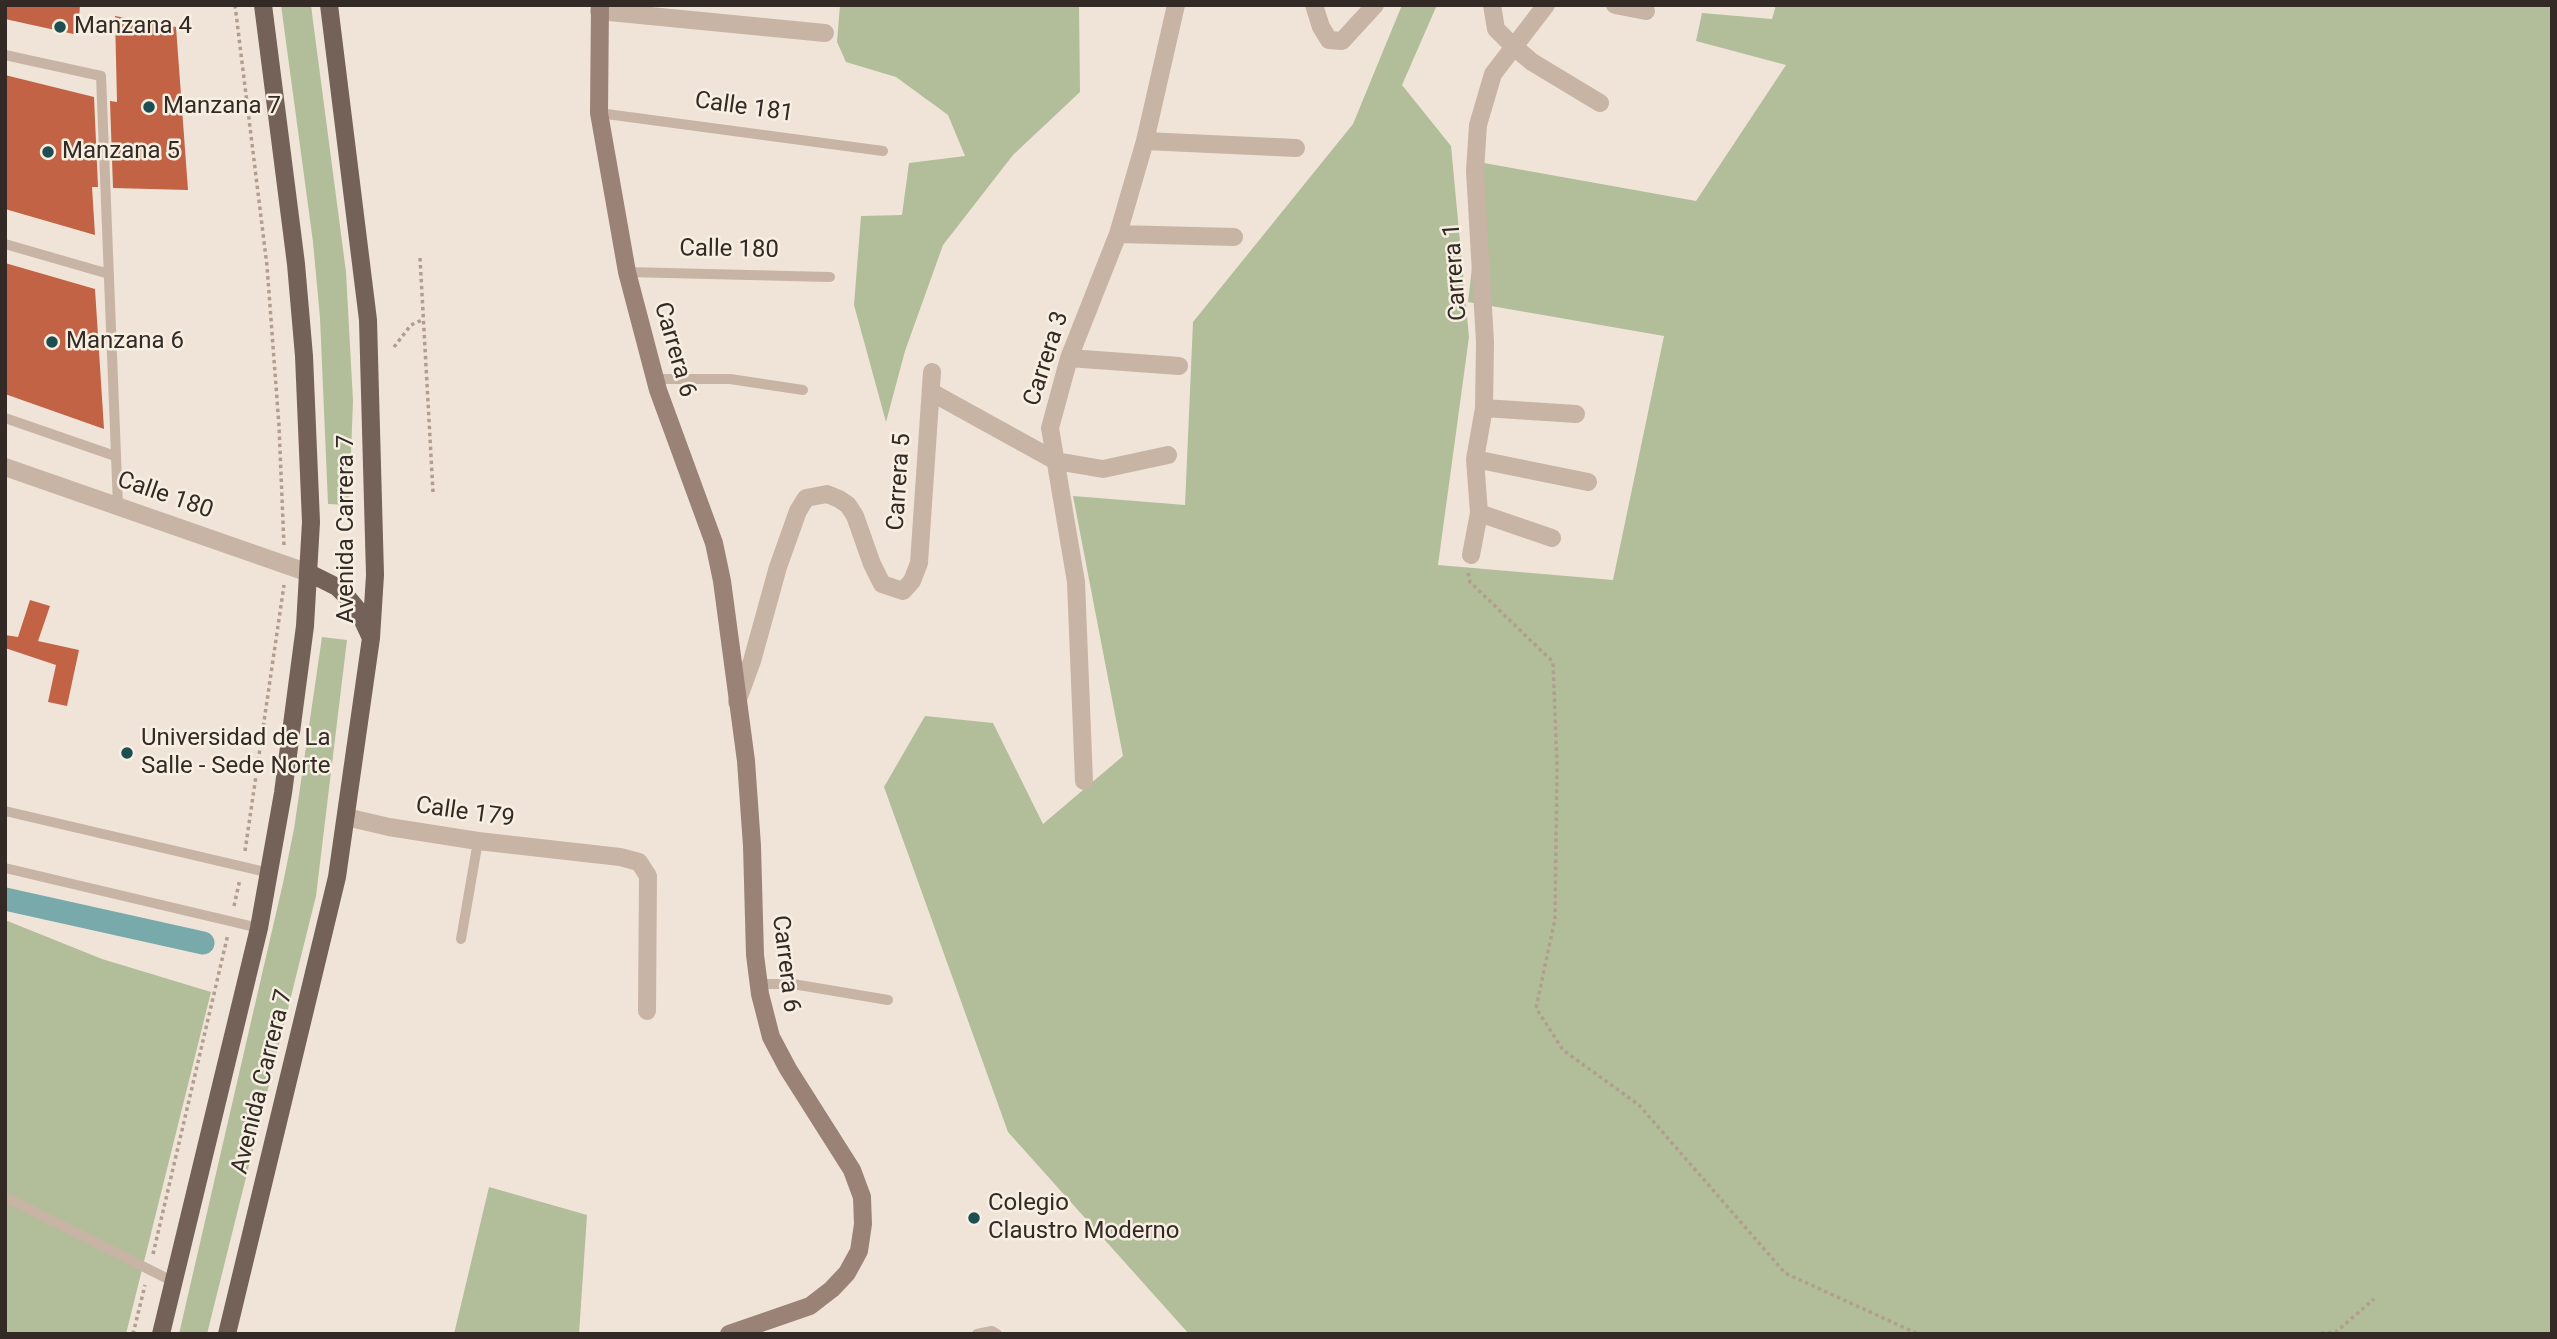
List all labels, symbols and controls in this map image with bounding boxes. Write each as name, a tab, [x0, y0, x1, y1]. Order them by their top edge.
place label: Manzana 4	[74, 13, 192, 41]
marker: Manzana 4	[52, 19, 68, 35]
street label: Calle 181	[693, 87, 795, 129]
place label: Manzana 7	[163, 93, 281, 121]
marker: Manzana 7	[141, 99, 157, 115]
place label: Manzana 5	[62, 138, 180, 166]
marker: Manzana 5	[40, 144, 56, 160]
street label: Carrera 1	[1438, 222, 1474, 322]
street label: Calle 180	[679, 235, 779, 265]
street label: Carrera 6	[647, 299, 701, 401]
street label: Carrera 3	[1018, 308, 1076, 410]
place label: Manzana 6	[66, 328, 184, 356]
marker: Manzana 6	[44, 334, 60, 350]
street label: Carrera 5	[882, 432, 918, 532]
street label: Avenida Carrera 7	[333, 435, 361, 623]
street label: Calle 180	[113, 466, 217, 526]
place label: Universidad de La Salle - Sede Norte	[141, 725, 331, 781]
marker: Universidad de La Salle - Sede Norte	[119, 745, 135, 761]
street label: Calle 179	[414, 792, 516, 834]
street label: Carrera 6	[765, 914, 805, 1014]
street label: Avenida Carrera 7	[226, 987, 300, 1177]
place label: Colegio Claustro Moderno	[988, 1190, 1179, 1246]
marker: Colegio Claustro Moderno	[966, 1210, 982, 1226]

